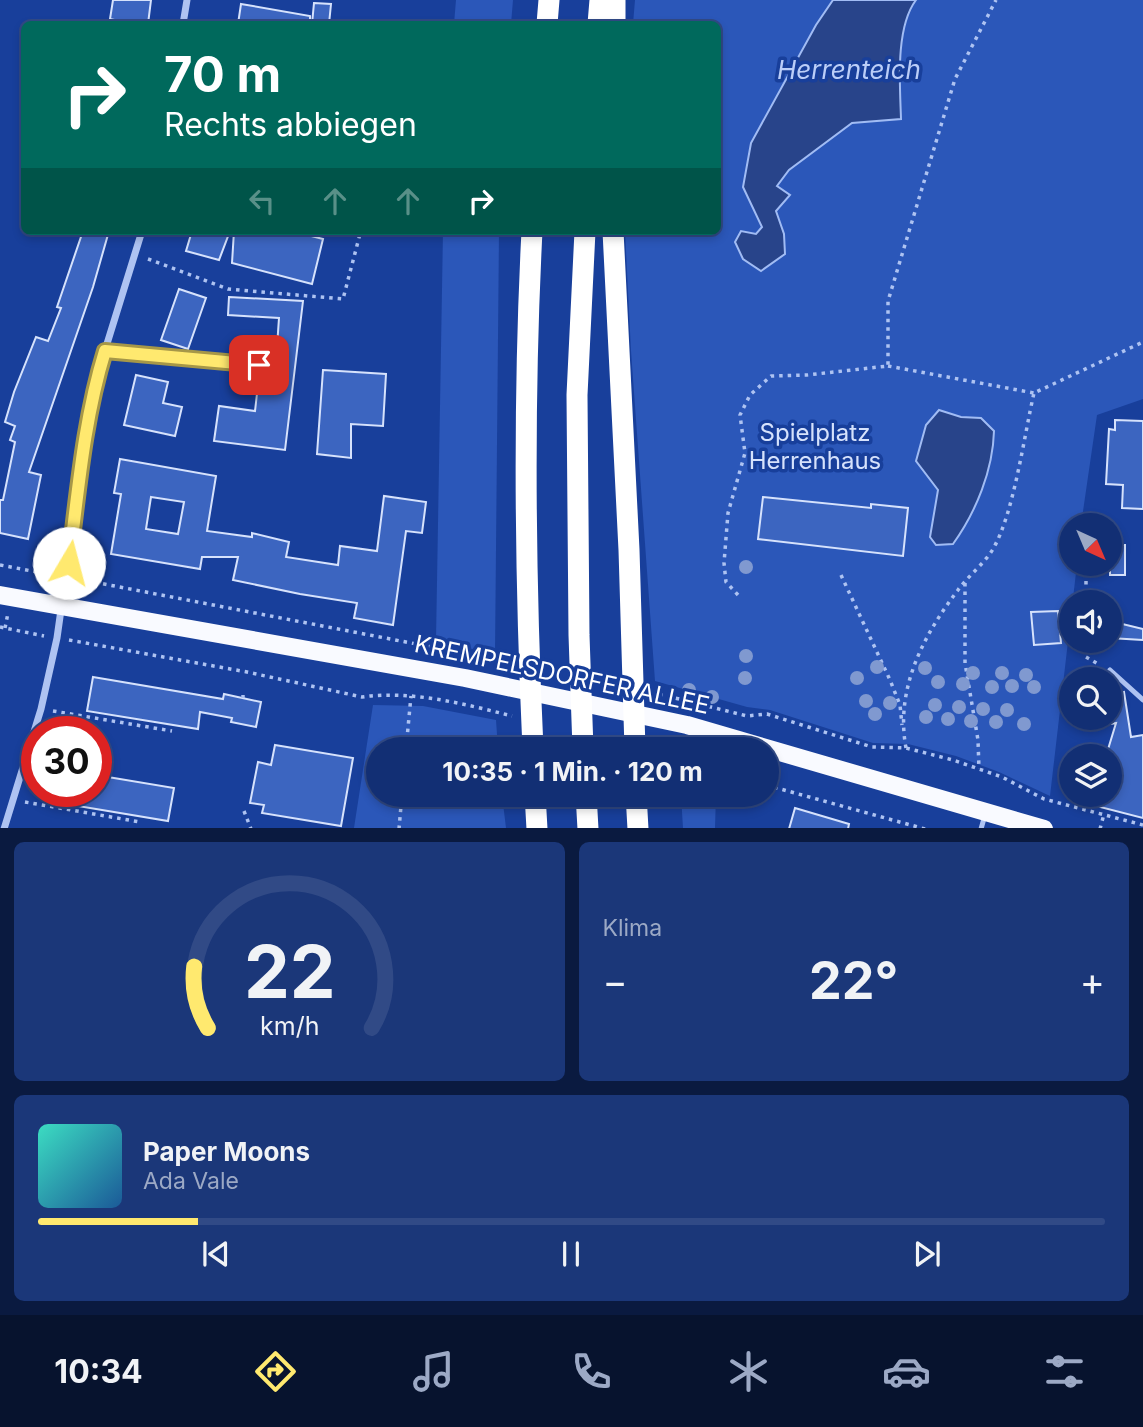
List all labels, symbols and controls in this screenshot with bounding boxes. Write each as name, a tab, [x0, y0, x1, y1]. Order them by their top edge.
text: 70 m	[164, 45, 281, 104]
icon: right	[49, 49, 140, 140]
water label: Herrenteich	[777, 54, 921, 85]
text: Rechts abbiegen	[164, 105, 417, 144]
icon: left	[243, 182, 281, 220]
icon: ahead	[316, 182, 354, 220]
icon: ahead	[389, 182, 427, 220]
icon: right	[462, 182, 500, 220]
pin	[229, 335, 289, 395]
icon: arrive	[240, 346, 278, 384]
park label: Spielplatz Herrenhaus	[749, 418, 881, 475]
north arrow	[1059, 513, 1122, 576]
map controls	[1059, 513, 1122, 807]
position arrow	[32, 526, 106, 600]
button: sound	[1059, 590, 1122, 653]
street label: KREMPELSDORFER ALLEE	[412, 629, 712, 720]
button: search	[1059, 667, 1122, 730]
speed limit sign: 30	[21, 716, 112, 807]
button: layers	[1059, 744, 1122, 807]
text: 10:35 · 1 Min. · 120 m	[442, 756, 703, 787]
text: Klima	[603, 914, 662, 942]
text: 22	[243, 927, 335, 1016]
text: 22°	[809, 949, 898, 1012]
text: −	[603, 958, 628, 1004]
text: +	[1080, 958, 1105, 1004]
text: km/h	[260, 1010, 319, 1040]
text: Paper Moons	[143, 1136, 310, 1167]
text: Ada Vale	[143, 1167, 239, 1195]
icon: previous	[197, 1235, 235, 1273]
icon: pause	[552, 1235, 590, 1273]
icon: next	[908, 1235, 946, 1273]
icon: directions	[251, 1347, 300, 1396]
icon: music	[409, 1347, 458, 1396]
icon: phone	[567, 1347, 616, 1396]
icon: climate	[724, 1347, 773, 1396]
icon: car	[882, 1347, 931, 1396]
icon: filters	[1040, 1347, 1089, 1396]
text: 10:34	[54, 1352, 143, 1391]

